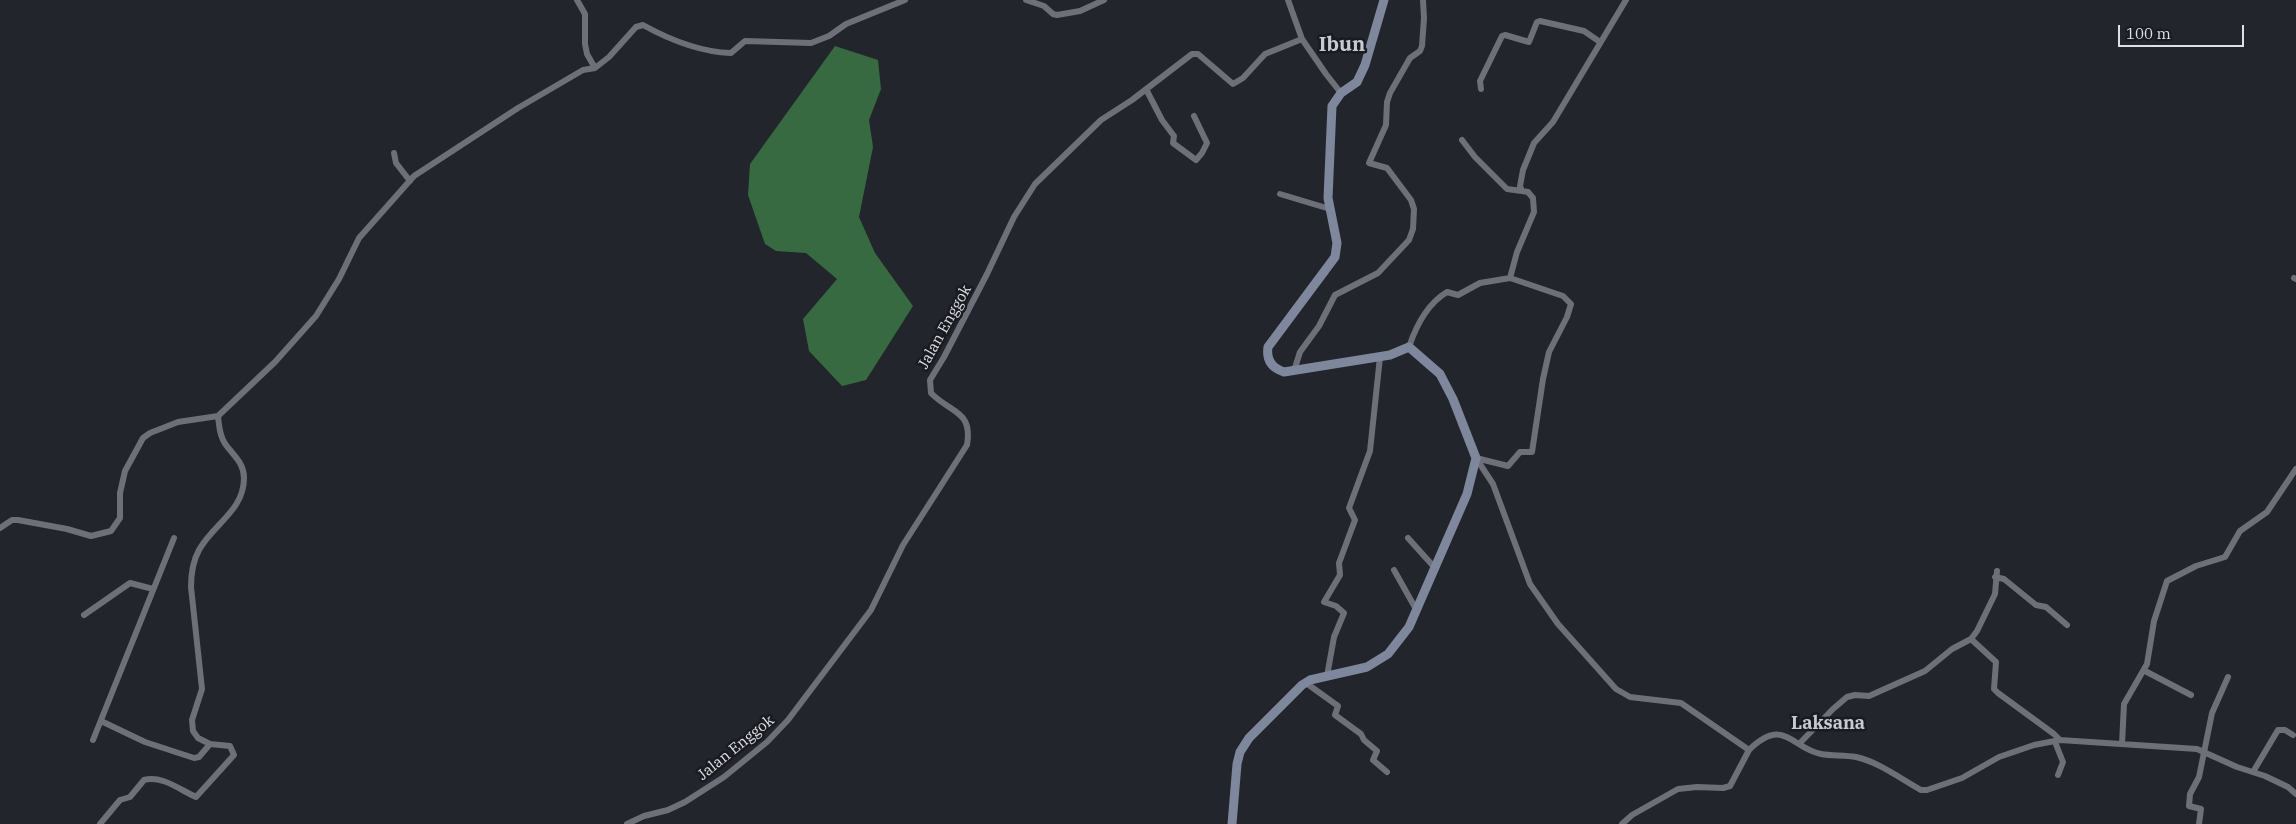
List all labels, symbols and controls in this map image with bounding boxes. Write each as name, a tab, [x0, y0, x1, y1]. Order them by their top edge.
scale bar	[2121, 15, 2247, 47]
text: 100 m	[2126, 24, 2171, 43]
district label: Ibun	[1319, 33, 1365, 57]
street label: Jalan Enggok	[914, 282, 976, 372]
street label: Jalan Enggok	[694, 712, 778, 784]
district label: Laksana	[1791, 713, 1865, 735]

